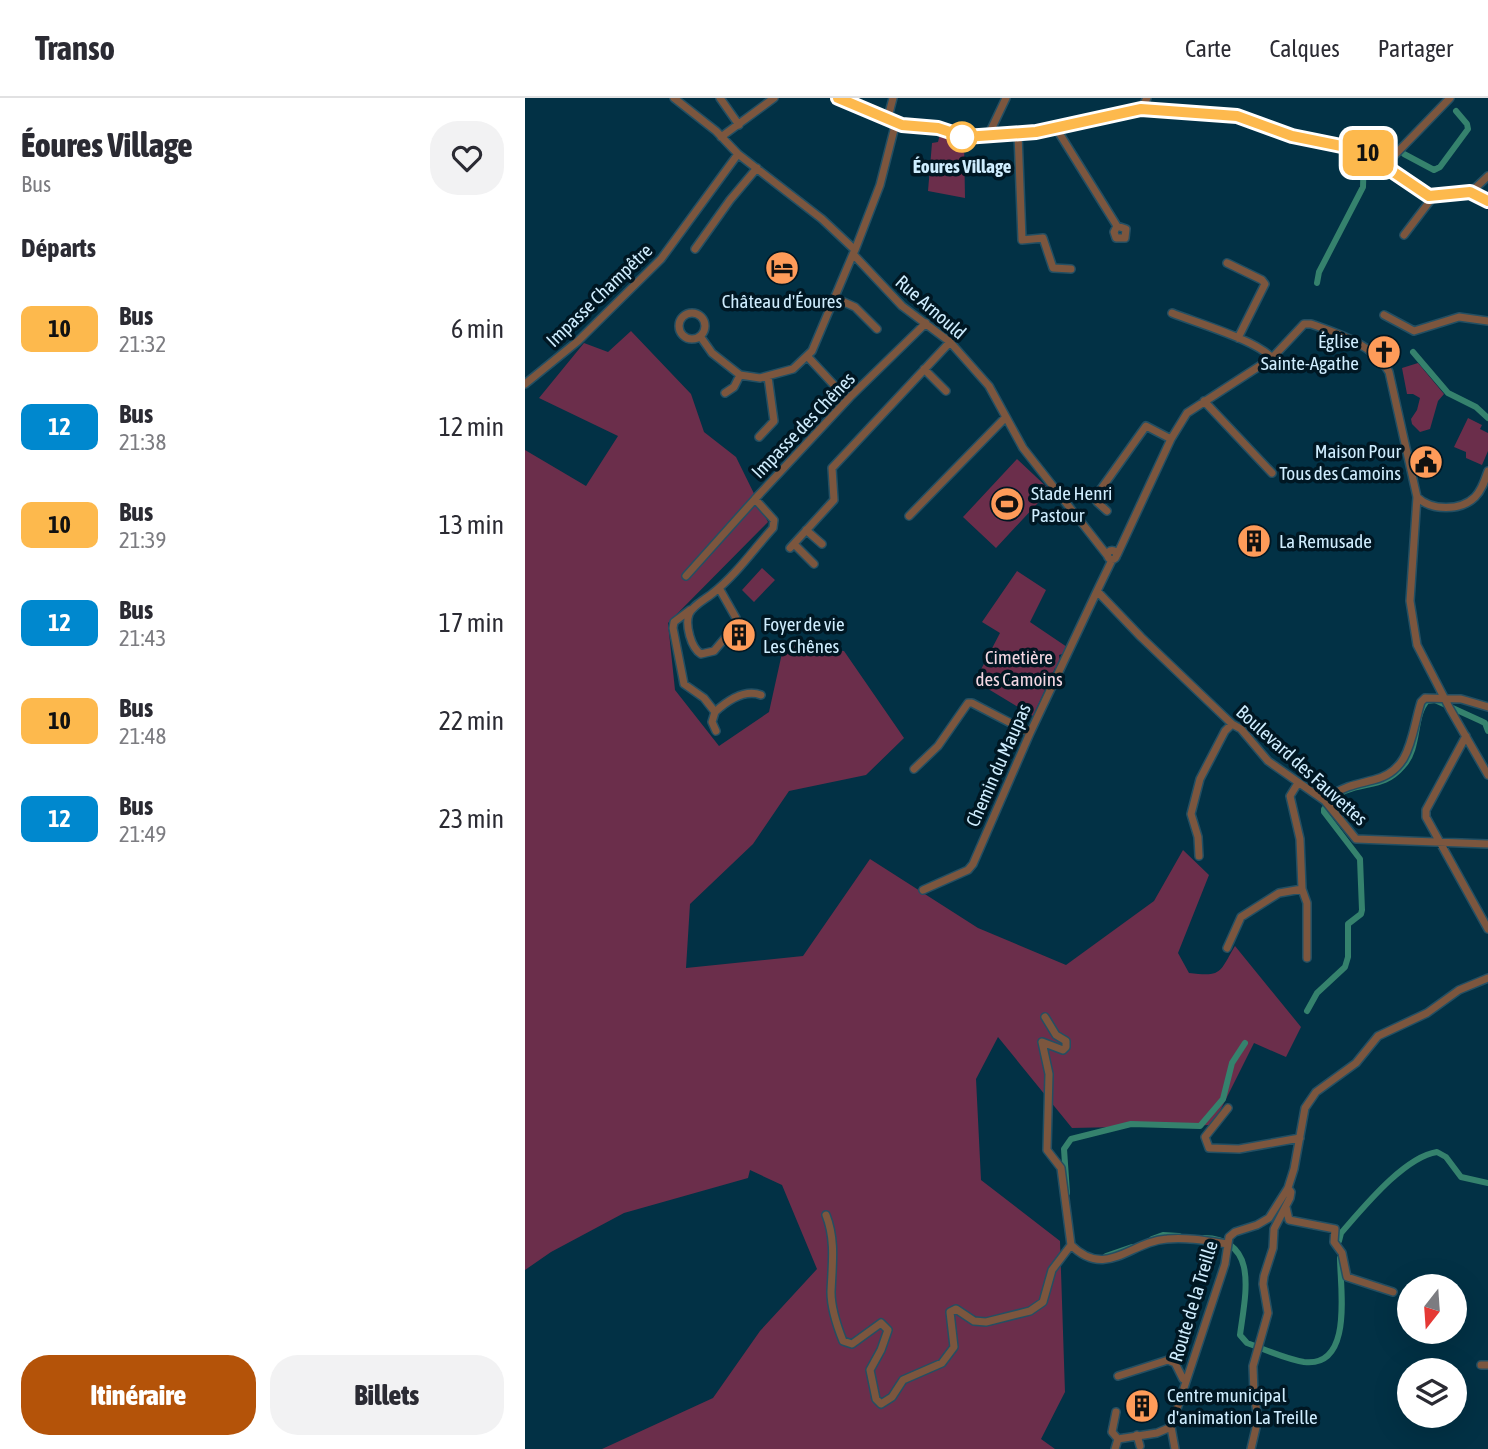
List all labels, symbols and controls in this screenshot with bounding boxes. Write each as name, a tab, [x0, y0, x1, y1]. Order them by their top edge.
text: Transo	[35, 29, 115, 67]
text: Carte	[1185, 35, 1231, 62]
text: Calques	[1269, 35, 1340, 62]
text: Partager	[1378, 35, 1453, 62]
button: heart	[430, 121, 504, 195]
marker: Éoures Village	[947, 122, 977, 152]
text: Éoures Village	[21, 126, 193, 164]
line badge: 10	[1337, 130, 1399, 176]
text: 10	[1357, 139, 1379, 166]
place label: Éoures Village	[913, 155, 1012, 177]
text: Bus	[21, 171, 51, 197]
text: Départs	[21, 233, 96, 263]
street label: Impasse Champêtre	[541, 239, 657, 351]
hotel icon: Château d'Éoures	[763, 249, 801, 287]
street label: Rue Arnould	[891, 270, 971, 344]
place label: Château d'Éoures	[722, 290, 842, 312]
text: Bus	[119, 301, 153, 331]
text: 6 min	[451, 314, 504, 344]
text: 10	[48, 315, 71, 342]
place label: Église Sainte-Agathe	[1261, 330, 1359, 374]
text: 21:32	[119, 331, 166, 357]
church icon: Église Sainte-Agathe	[1365, 333, 1403, 371]
street label: Impasse des Chênes	[747, 367, 859, 483]
text: Bus	[119, 399, 153, 429]
text: 12 min	[439, 412, 504, 442]
text: 12	[48, 413, 71, 440]
text: 21:38	[119, 429, 166, 455]
place label: Maison Pour Tous des Camoins	[1279, 440, 1401, 484]
public building icon: Maison Pour Tous des Camoins	[1407, 443, 1445, 481]
place label: Stade Henri Pastour	[1031, 482, 1112, 526]
sports icon: Stade Henri Pastour	[988, 485, 1026, 523]
text: Bus	[119, 497, 153, 527]
text: 13 min	[439, 510, 504, 540]
text: 10	[48, 511, 71, 538]
building icon: La Remusade	[1235, 522, 1273, 560]
text: 21:39	[119, 527, 166, 553]
place label: La Remusade	[1279, 530, 1372, 552]
text: Bus	[119, 595, 153, 625]
text: 17 min	[439, 608, 504, 638]
text: 12	[48, 609, 71, 636]
place label: Foyer de vie Les Chênes	[763, 613, 845, 657]
building icon: Foyer de vie Les Chênes	[720, 616, 758, 654]
text: 21:43	[119, 625, 166, 651]
park label: Cimetière des Camoins	[975, 646, 1063, 690]
text: Bus	[119, 693, 153, 723]
street label: Chemin du Maupas	[961, 700, 1035, 830]
street label: Boulevard des Fauvettes	[1232, 700, 1372, 830]
text: 22 min	[439, 706, 504, 736]
text: 10	[48, 707, 71, 734]
text: 21:48	[119, 723, 166, 749]
text: Bus	[119, 791, 153, 821]
text: 23 min	[439, 804, 504, 834]
text: 12	[48, 805, 71, 832]
text: 21:49	[119, 821, 166, 847]
street label: Route de la Treille	[1164, 1238, 1222, 1364]
north arrow	[1397, 1274, 1467, 1344]
map controls	[1397, 1274, 1467, 1428]
button: Itinéraire	[21, 1355, 256, 1435]
button: Billets	[270, 1355, 504, 1435]
button: layers	[1397, 1358, 1467, 1428]
place label: Centre municipal d'animation La Treille	[1167, 1384, 1318, 1428]
building icon: Centre municipal d'animation La Treille	[1123, 1387, 1161, 1425]

